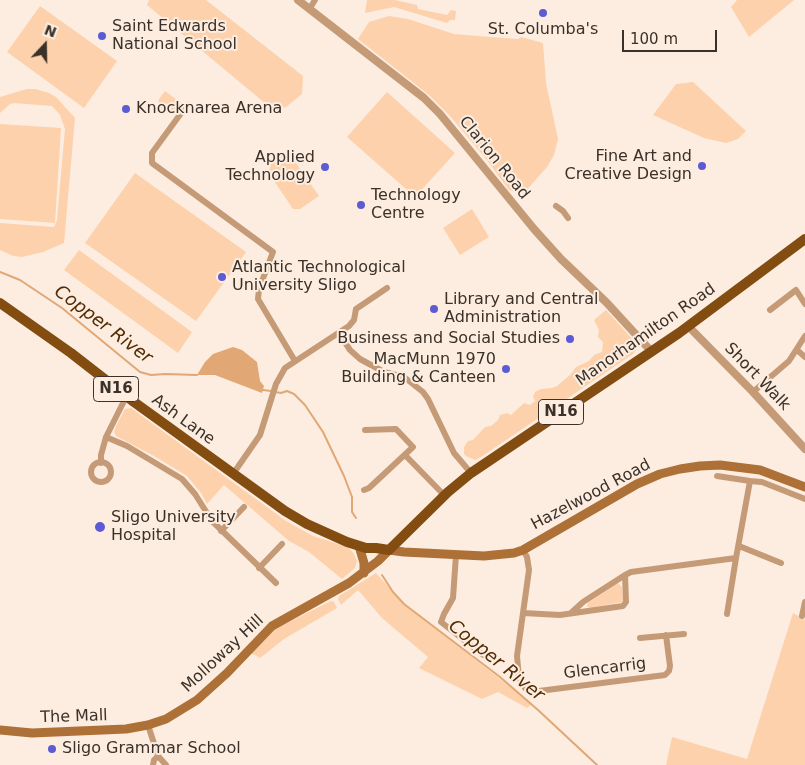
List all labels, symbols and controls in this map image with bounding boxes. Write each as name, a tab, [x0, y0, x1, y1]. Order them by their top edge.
marker: St. Columba's	[537, 7, 549, 19]
place label: Saint Edwards National School	[112, 17, 237, 55]
north arrow	[20, 20, 70, 70]
place label: St. Columba's	[488, 20, 598, 40]
scale bar	[625, 20, 720, 52]
text: N	[42, 21, 59, 41]
marker: Saint Edwards National School	[96, 30, 108, 42]
text: 100 m	[630, 30, 678, 48]
place label: Knocknarea Arena	[136, 99, 282, 119]
marker: Knocknarea Arena	[120, 103, 132, 115]
street label: Clarion Road	[455, 112, 533, 204]
place label: Fine Art and Creative Design	[565, 147, 692, 185]
place label: Applied Technology	[225, 148, 315, 186]
marker: Fine Art and Creative Design	[696, 160, 708, 172]
marker: Applied Technology	[319, 161, 331, 173]
place label: Technology Centre	[371, 186, 461, 224]
marker: Technology Centre	[355, 199, 367, 211]
place label: Atlantic Technological University Sligo	[232, 258, 406, 296]
marker: Atlantic Technological University Sligo	[216, 271, 228, 283]
street label: Manorhamilton Road	[573, 280, 719, 390]
water label: Copper River	[50, 281, 156, 369]
place label: Library and Central Administration	[444, 290, 598, 328]
marker: Library and Central Administration	[428, 303, 440, 315]
place label: Business and Social Studies	[337, 329, 560, 349]
marker: Business and Social Studies	[564, 333, 576, 345]
street label: Short Walk	[720, 339, 794, 415]
place label: MacMunn 1970 Building & Canteen	[341, 350, 496, 388]
marker: MacMunn 1970 Building & Canteen	[500, 363, 512, 375]
road number: N16	[94, 376, 138, 402]
street label: Ash Lane	[148, 391, 218, 449]
road number: N16	[538, 400, 584, 424]
street label: Hazelwood Road	[528, 455, 654, 535]
place label: Sligo University Hospital	[111, 508, 236, 546]
marker: Sligo University Hospital	[93, 520, 107, 534]
street label: Molloway Hill	[178, 611, 268, 697]
water label: Copper River	[444, 616, 548, 706]
street label: Glencarrig	[563, 654, 647, 684]
street label: The Mall	[40, 706, 108, 728]
place label: Sligo Grammar School	[62, 739, 241, 759]
marker: Sligo Grammar School	[46, 743, 58, 755]

